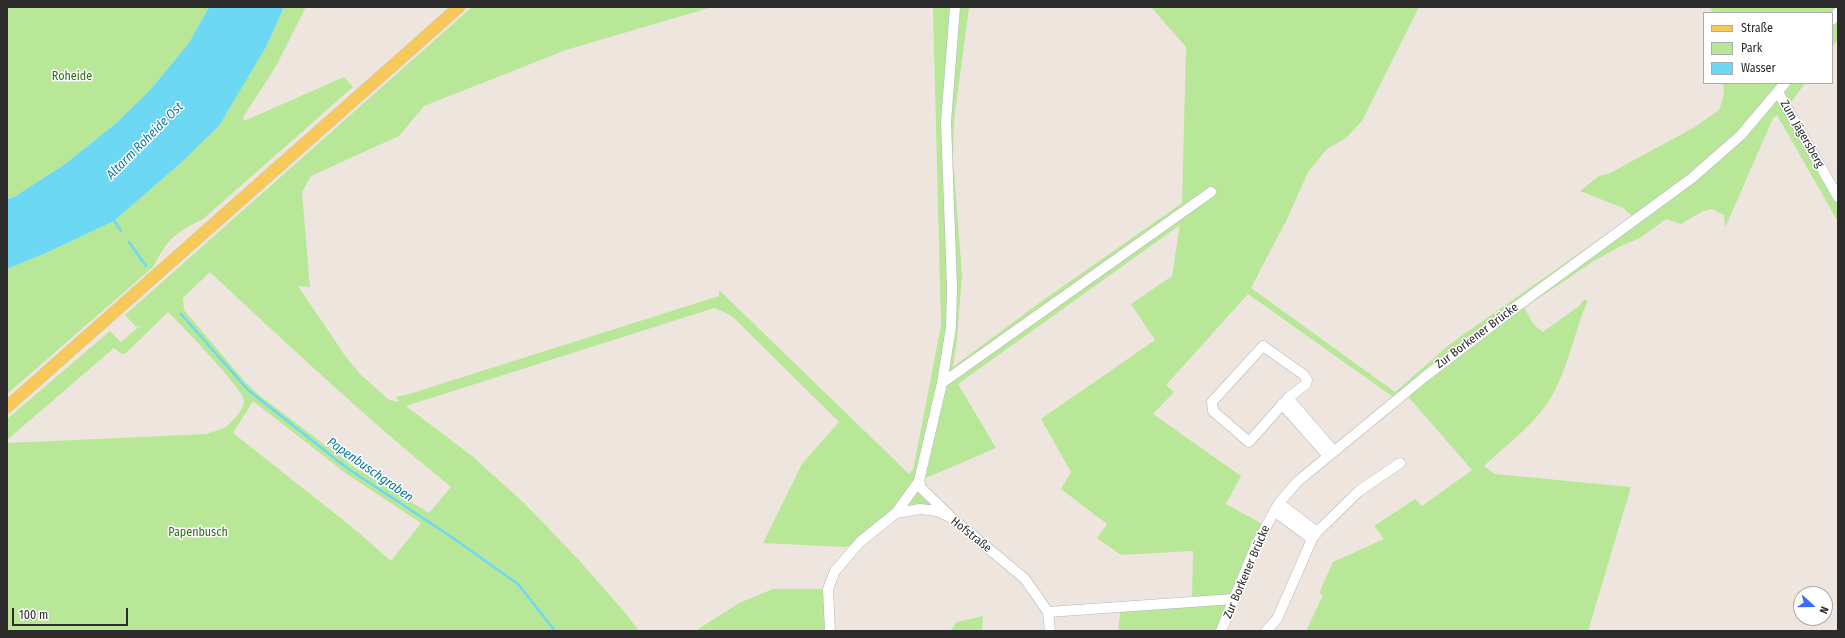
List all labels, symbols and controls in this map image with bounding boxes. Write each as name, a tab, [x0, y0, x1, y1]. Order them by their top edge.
legend	[1703, 12, 1833, 84]
text: Straße	[1741, 21, 1773, 35]
text: Park	[1741, 41, 1762, 55]
text: Wasser	[1741, 61, 1776, 75]
park label: Roheide	[52, 70, 92, 84]
street label: Zum Jägersberg	[1777, 98, 1827, 170]
water label: Altarm Roheide Ost	[103, 99, 187, 183]
street label: Zur Borkener Brücke	[1433, 300, 1521, 372]
water label: Papenbuschgraben	[324, 434, 416, 506]
street label: Hofstraße	[948, 514, 994, 556]
street label: Zur Borkener Brücke	[1221, 523, 1273, 621]
park label: Papenbusch	[168, 526, 228, 540]
north arrow	[1793, 586, 1833, 626]
scale bar	[14, 600, 130, 626]
text: N	[1816, 605, 1831, 616]
text: 100 m	[19, 608, 48, 622]

